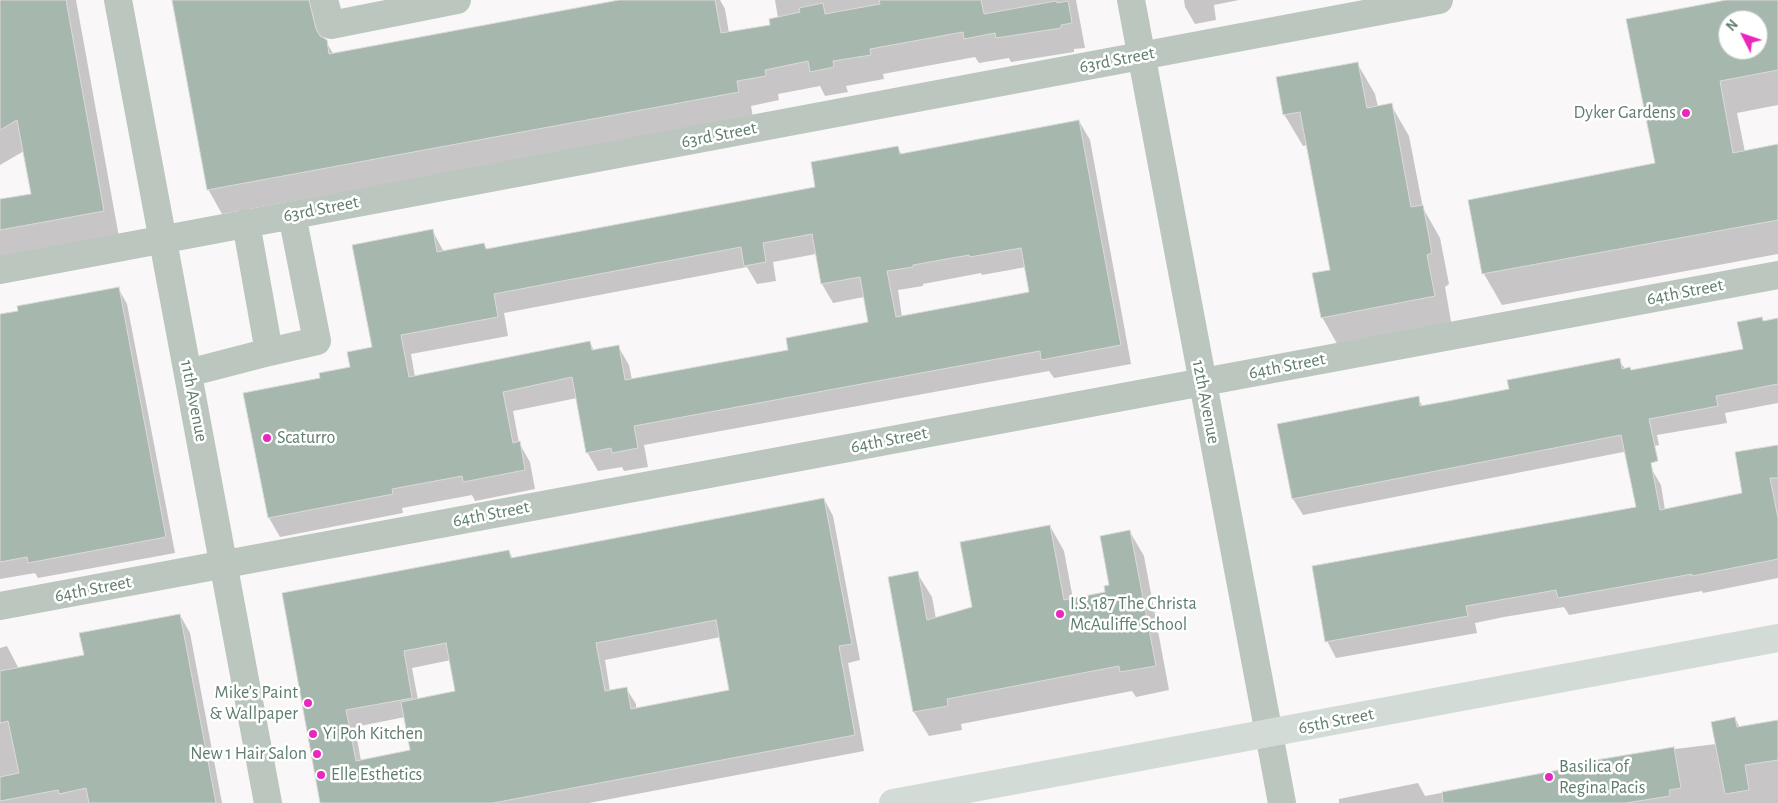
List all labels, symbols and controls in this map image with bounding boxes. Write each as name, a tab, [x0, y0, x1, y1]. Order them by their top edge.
north arrow	[1718, 10, 1768, 60]
text: N	[1724, 18, 1741, 34]
street label: 63rd Street	[1077, 42, 1157, 78]
place label: Dyker Gardens	[1574, 102, 1676, 124]
marker: Dyker Gardens	[1680, 107, 1692, 119]
street label: 63rd Street	[679, 117, 759, 153]
street label: 63rd Street	[281, 191, 361, 227]
street label: 64th Street	[1645, 274, 1725, 310]
street label: 64th Street	[1247, 348, 1327, 384]
street label: 11th Avenue	[175, 358, 213, 444]
street label: 12th Avenue	[1187, 358, 1225, 446]
street label: 64th Street	[849, 422, 929, 458]
place label: Scaturro	[277, 427, 335, 449]
marker: Scaturro	[261, 432, 273, 444]
street label: 64th Street	[451, 496, 531, 532]
street label: 64th Street	[53, 571, 133, 607]
place label: I.S. 187 The Christa McAuliffe School	[1070, 593, 1197, 636]
marker: I.S. 187 The Christa McAuliffe School	[1054, 608, 1066, 620]
place label: Mike’s Paint & Wallpaper	[209, 682, 298, 724]
marker: Mike’s Paint & Wallpaper	[302, 697, 314, 709]
street label: 65th Street	[1296, 703, 1376, 739]
place label: Yi Poh Kitchen	[323, 723, 423, 745]
marker: Yi Poh Kitchen	[307, 728, 319, 740]
place label: New 1 Hair Salon	[190, 743, 307, 765]
marker: New 1 Hair Salon	[311, 748, 323, 760]
place label: Basilica of Regina Pacis	[1559, 756, 1645, 799]
place label: Elle Esthetics	[331, 764, 422, 786]
marker: Elle Esthetics	[315, 769, 327, 781]
marker: Basilica of Regina Pacis	[1543, 771, 1555, 783]

